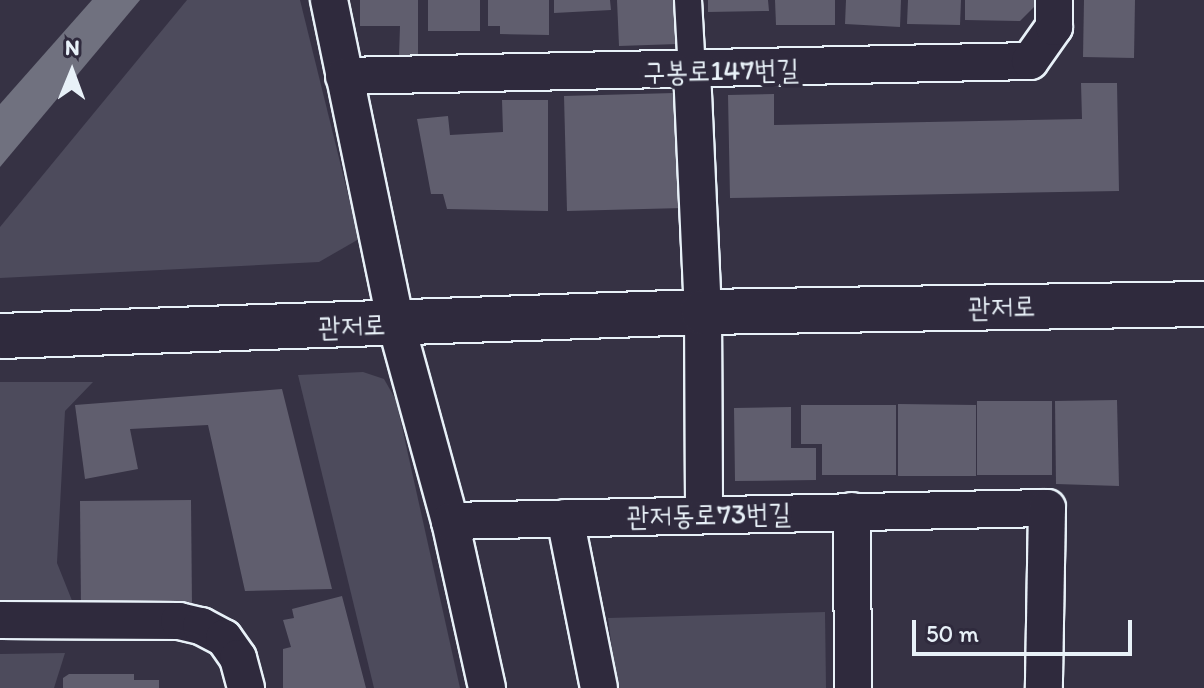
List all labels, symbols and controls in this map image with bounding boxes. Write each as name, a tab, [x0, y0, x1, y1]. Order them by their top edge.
north arrow	[32, 32, 112, 112]
text: N	[65, 34, 80, 61]
street label: 구봉로147번길	[643, 52, 799, 88]
street label: 관저로	[968, 289, 1036, 323]
street label: 관저로	[318, 307, 386, 343]
street label: 관저동로73번길	[627, 496, 791, 532]
scale bar	[916, 604, 1136, 654]
text: 50 m	[926, 619, 979, 648]

